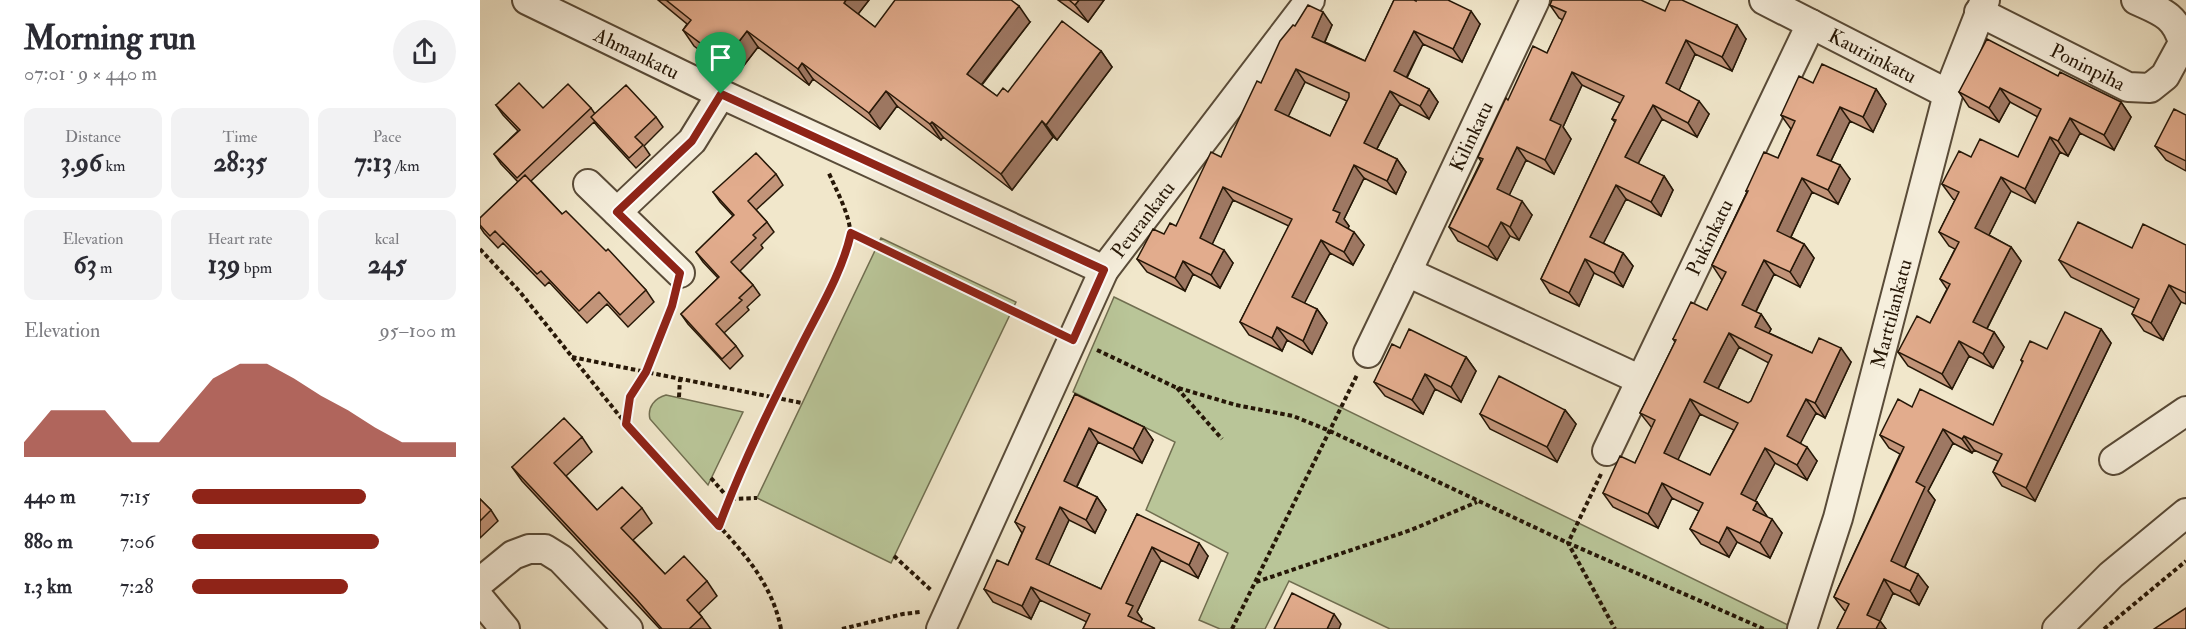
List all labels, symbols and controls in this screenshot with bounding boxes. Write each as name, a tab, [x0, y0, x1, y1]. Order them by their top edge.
text: Morning run	[24, 18, 196, 59]
button: share	[393, 20, 456, 83]
street label: Ahmankatu	[589, 22, 683, 85]
street label: Kauriinkatu	[1824, 23, 1921, 89]
pin	[695, 32, 746, 94]
street label: Poninpiha	[2046, 38, 2130, 97]
icon: arrive	[704, 41, 737, 74]
text: 07:01 · 9 × 440 m	[24, 61, 157, 86]
street label: Kilinkatu	[1444, 97, 1499, 175]
text: Distance	[65, 127, 121, 147]
text: Time	[223, 127, 257, 147]
text: Pace	[373, 127, 401, 147]
text: 3.96	[61, 147, 102, 179]
text: 28:35	[213, 147, 267, 179]
text: 7:13	[354, 147, 392, 179]
text: km	[102, 156, 125, 176]
text: /km	[392, 156, 420, 176]
street label: Peurankatu	[1106, 176, 1180, 263]
street label: Pukinkatu	[1681, 195, 1739, 280]
text: Elevation	[63, 229, 123, 249]
text: Heart rate	[207, 229, 273, 249]
text: kcal	[375, 229, 399, 249]
text: 63	[74, 249, 97, 281]
text: 139	[208, 249, 240, 281]
text: 245	[368, 249, 406, 281]
street label: Marttilankatu	[1865, 257, 1918, 371]
text: m	[97, 258, 112, 278]
text: bpm	[240, 258, 272, 278]
text: Elevation	[24, 318, 100, 343]
text: 95–100 m	[380, 318, 456, 343]
text: 440 m	[24, 484, 76, 509]
text: 7:15	[120, 484, 150, 509]
text: 880 m	[24, 529, 73, 554]
text: 7:06	[120, 529, 154, 554]
text: 1.3 km	[24, 574, 72, 599]
text: 7:28	[120, 574, 154, 599]

